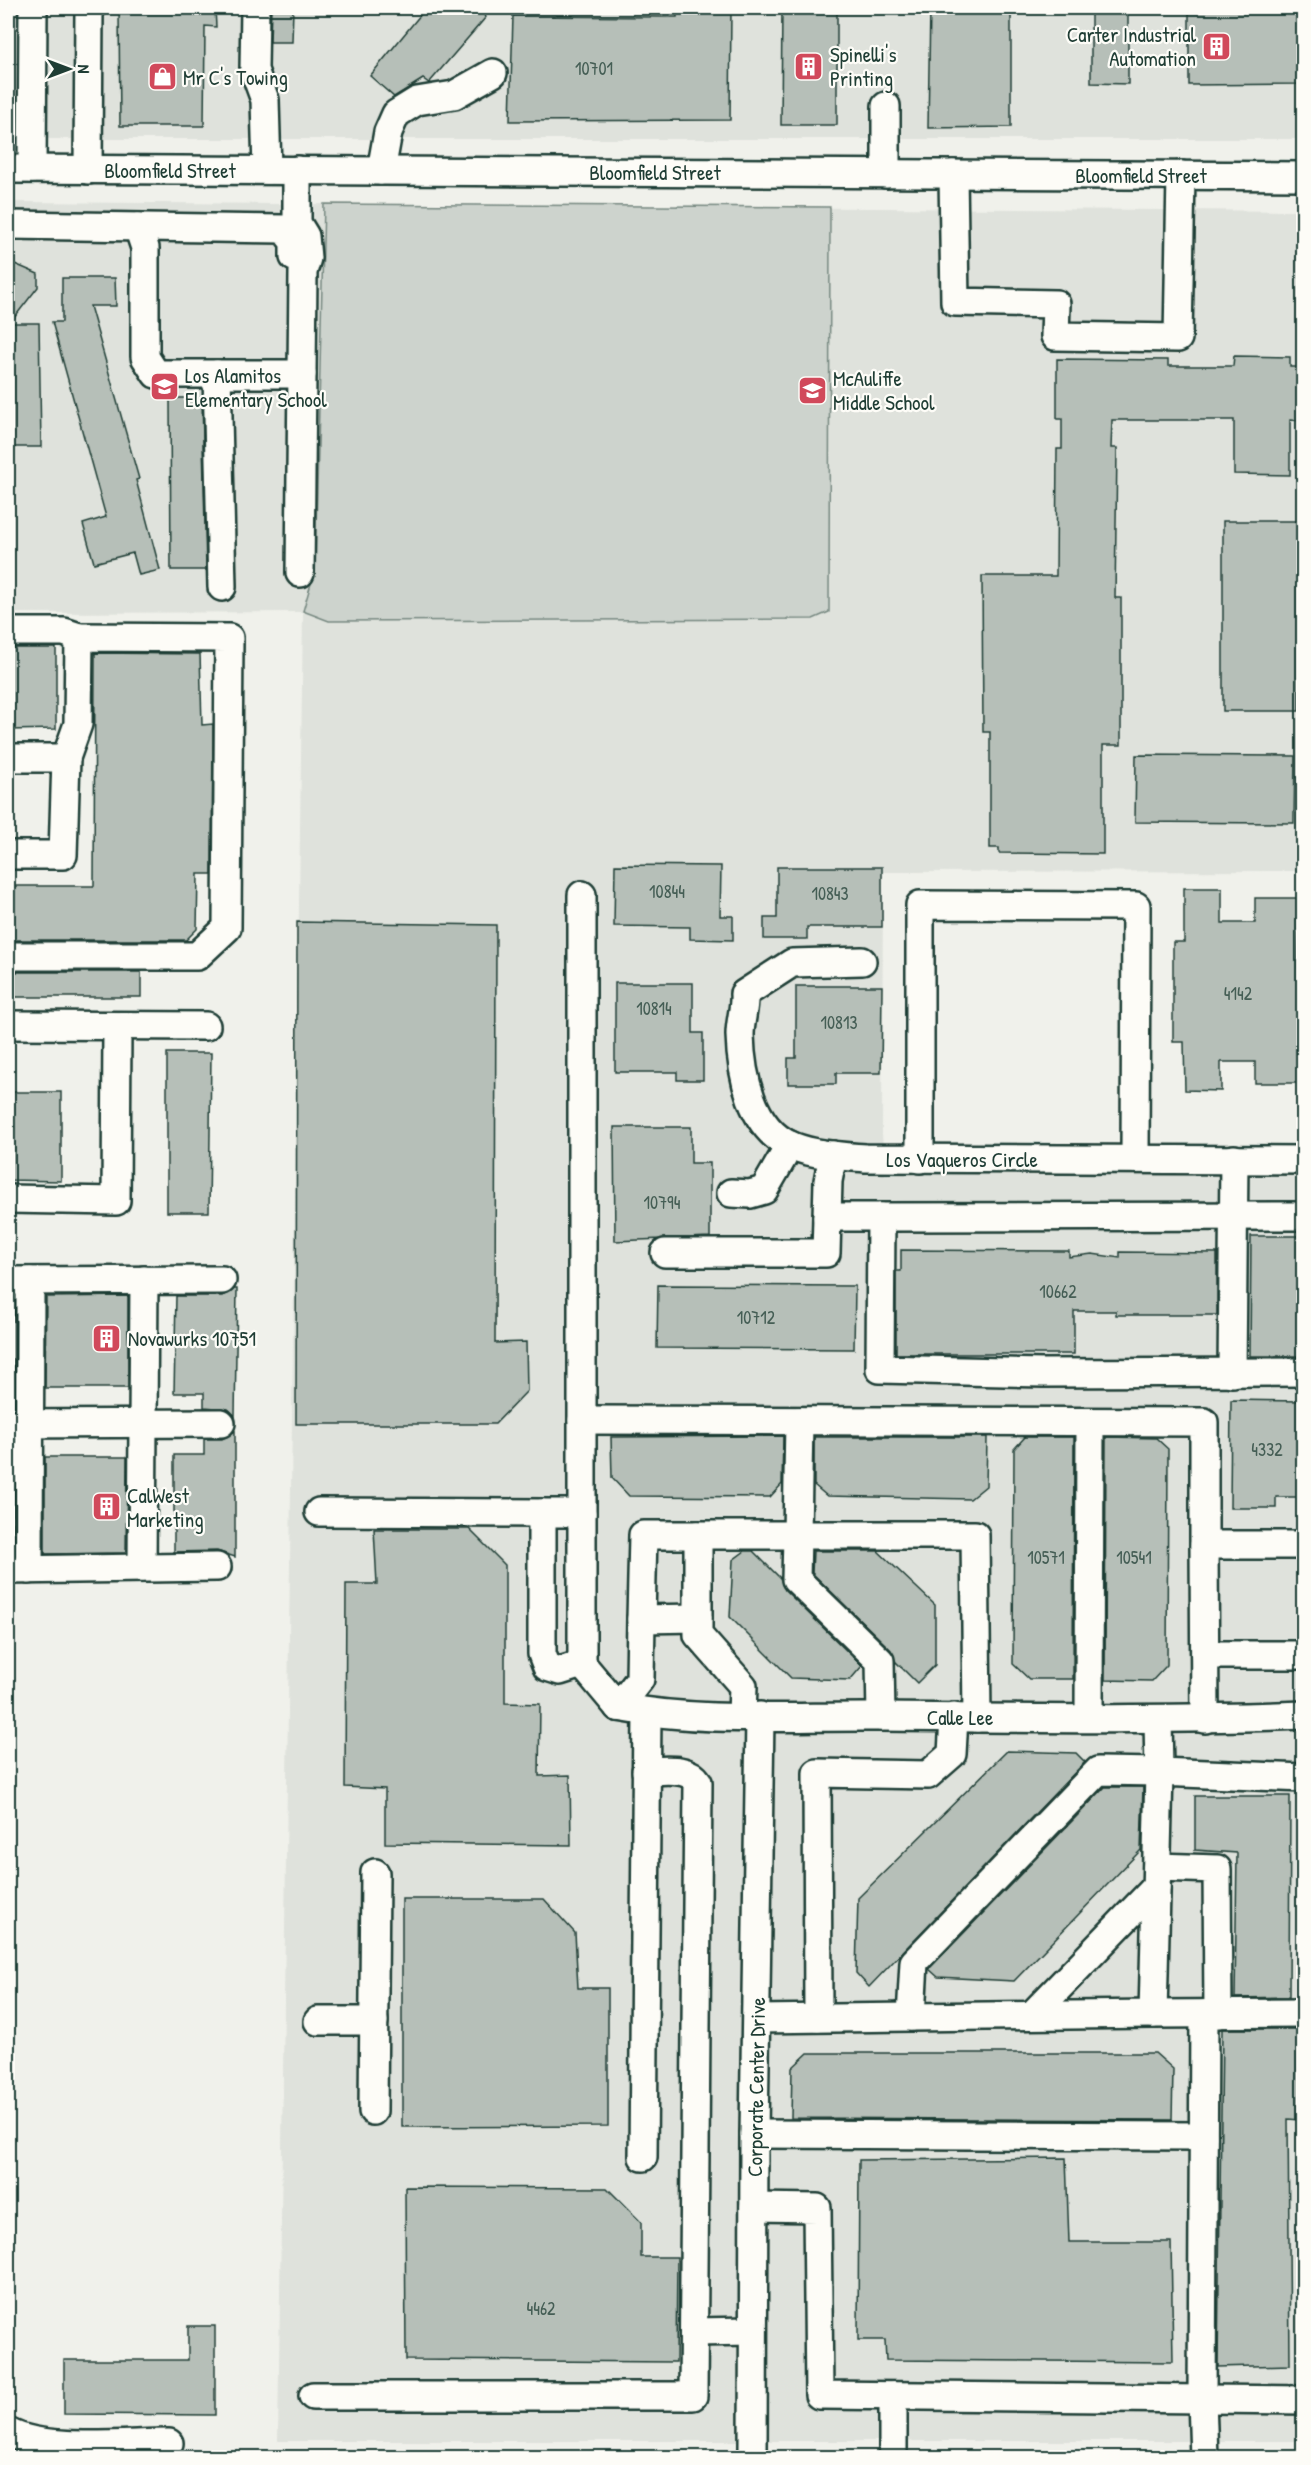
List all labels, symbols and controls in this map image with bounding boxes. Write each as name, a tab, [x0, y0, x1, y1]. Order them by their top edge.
place label: Carter Industrial Automation	[1067, 20, 1196, 73]
building icon: Carter Industrial Automation	[1201, 30, 1233, 62]
north arrow	[39, 39, 99, 99]
place label: Spinelli's Printing	[830, 40, 896, 93]
building icon: Spinelli's Printing	[793, 50, 825, 82]
house number: 10701	[575, 56, 613, 81]
shop icon: Mr C's Towing	[146, 61, 178, 93]
place label: Mr C's Towing	[183, 63, 288, 92]
text: N	[73, 65, 95, 74]
street label: Bloomfield Street	[104, 156, 237, 185]
street label: Bloomfield Street	[589, 158, 722, 187]
street label: Bloomfield Street	[1075, 161, 1208, 190]
place label: Los Alamitos Elementary School	[185, 361, 327, 414]
place label: McAuliffe Middle School	[833, 364, 935, 417]
school or university icon: Los Alamitos Elementary School	[148, 371, 180, 403]
school or university icon: McAuliffe Middle School	[796, 374, 828, 406]
house number: 10844	[649, 879, 685, 904]
house number: 10843	[811, 881, 849, 906]
house number: 4142	[1224, 981, 1253, 1006]
house number: 10814	[636, 996, 672, 1021]
house number: 10813	[821, 1010, 858, 1035]
street label: Los Vaqueros Circle	[886, 1145, 1038, 1174]
house number: 10794	[644, 1190, 681, 1215]
house number: 10662	[1039, 1279, 1077, 1304]
house number: 10712	[737, 1305, 776, 1330]
building icon: Novawurks 10751	[91, 1322, 123, 1354]
place label: Novawurks 10751	[128, 1324, 256, 1353]
house number: 4332	[1251, 1437, 1283, 1462]
place label: CalWest Marketing	[127, 1481, 204, 1534]
building icon: CalWest Marketing	[90, 1491, 122, 1523]
house number: 10571	[1027, 1545, 1065, 1570]
house number: 10541	[1116, 1545, 1152, 1570]
street label: Calle Lee	[927, 1703, 993, 1732]
street label: Corporate Center Drive	[740, 1997, 772, 2177]
house number: 4462	[526, 2296, 556, 2321]

